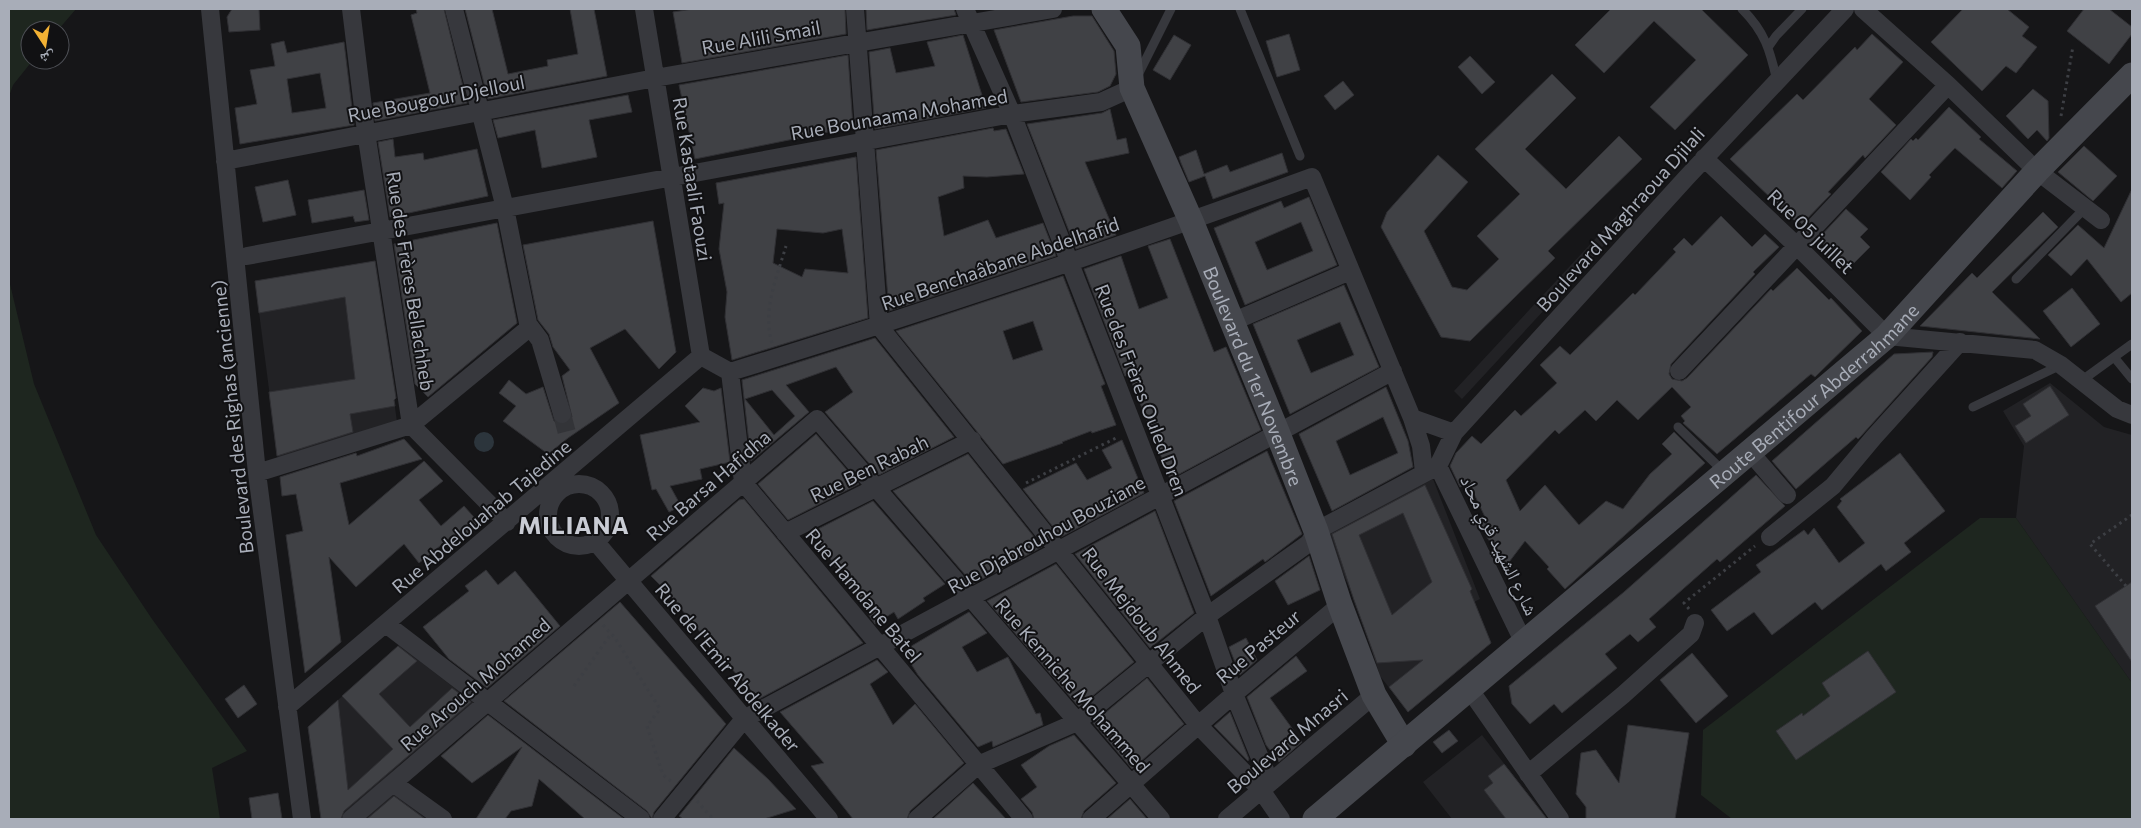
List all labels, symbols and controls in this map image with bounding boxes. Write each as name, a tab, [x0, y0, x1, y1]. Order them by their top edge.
street label: Rue Alili Smail	[700, 15, 822, 59]
north arrow	[20, 20, 70, 70]
text: ش	[38, 47, 57, 68]
street label: Rue Bougour Djelloul	[346, 70, 526, 126]
street label: Rue Bounaama Mohamed	[789, 84, 1009, 144]
street label: Rue Kastaali Faouzi	[669, 95, 717, 263]
street label: Boulevard Maghraoua Djilali	[1531, 122, 1709, 316]
street label: Rue des Frères Bellachheb	[382, 170, 440, 392]
street label: Rue 05 juillet	[1763, 184, 1859, 278]
street label: Rue Benchaâbane Abdelhafid	[878, 211, 1122, 315]
street label: Boulevard du 1er Novembre	[1199, 263, 1309, 489]
street label: Boulevard des Righas (ancienne)	[206, 279, 258, 555]
street label: Rue des Frères Ouled Dren	[1091, 281, 1193, 499]
street label: Route Bentifour Abderrahmane	[1704, 298, 1923, 493]
street label: Rue Barsa Hafidha	[641, 425, 775, 545]
street label: Rue Ben Rabah	[806, 430, 932, 506]
street label: Rue Abdelouahab Tajedine	[387, 434, 575, 598]
street label: Rue Djabrouhou Bouziane	[943, 470, 1149, 598]
street label: شارع الشهيد قري محاد	[1452, 471, 1544, 621]
district label: MILIANA	[518, 510, 630, 539]
street label: Rue Hamdane Batel	[801, 523, 927, 667]
street label: Rue Mejdoub Ahmed	[1078, 542, 1206, 698]
street label: Rue de l'Emir Abdelkader	[651, 578, 806, 756]
street label: Rue Kenniche Mohammed	[991, 593, 1155, 777]
street label: Rue Pasteur	[1211, 604, 1305, 688]
street label: Rue Arouch Mohamed	[395, 613, 555, 755]
street label: Boulevard Mnasri	[1222, 684, 1352, 798]

